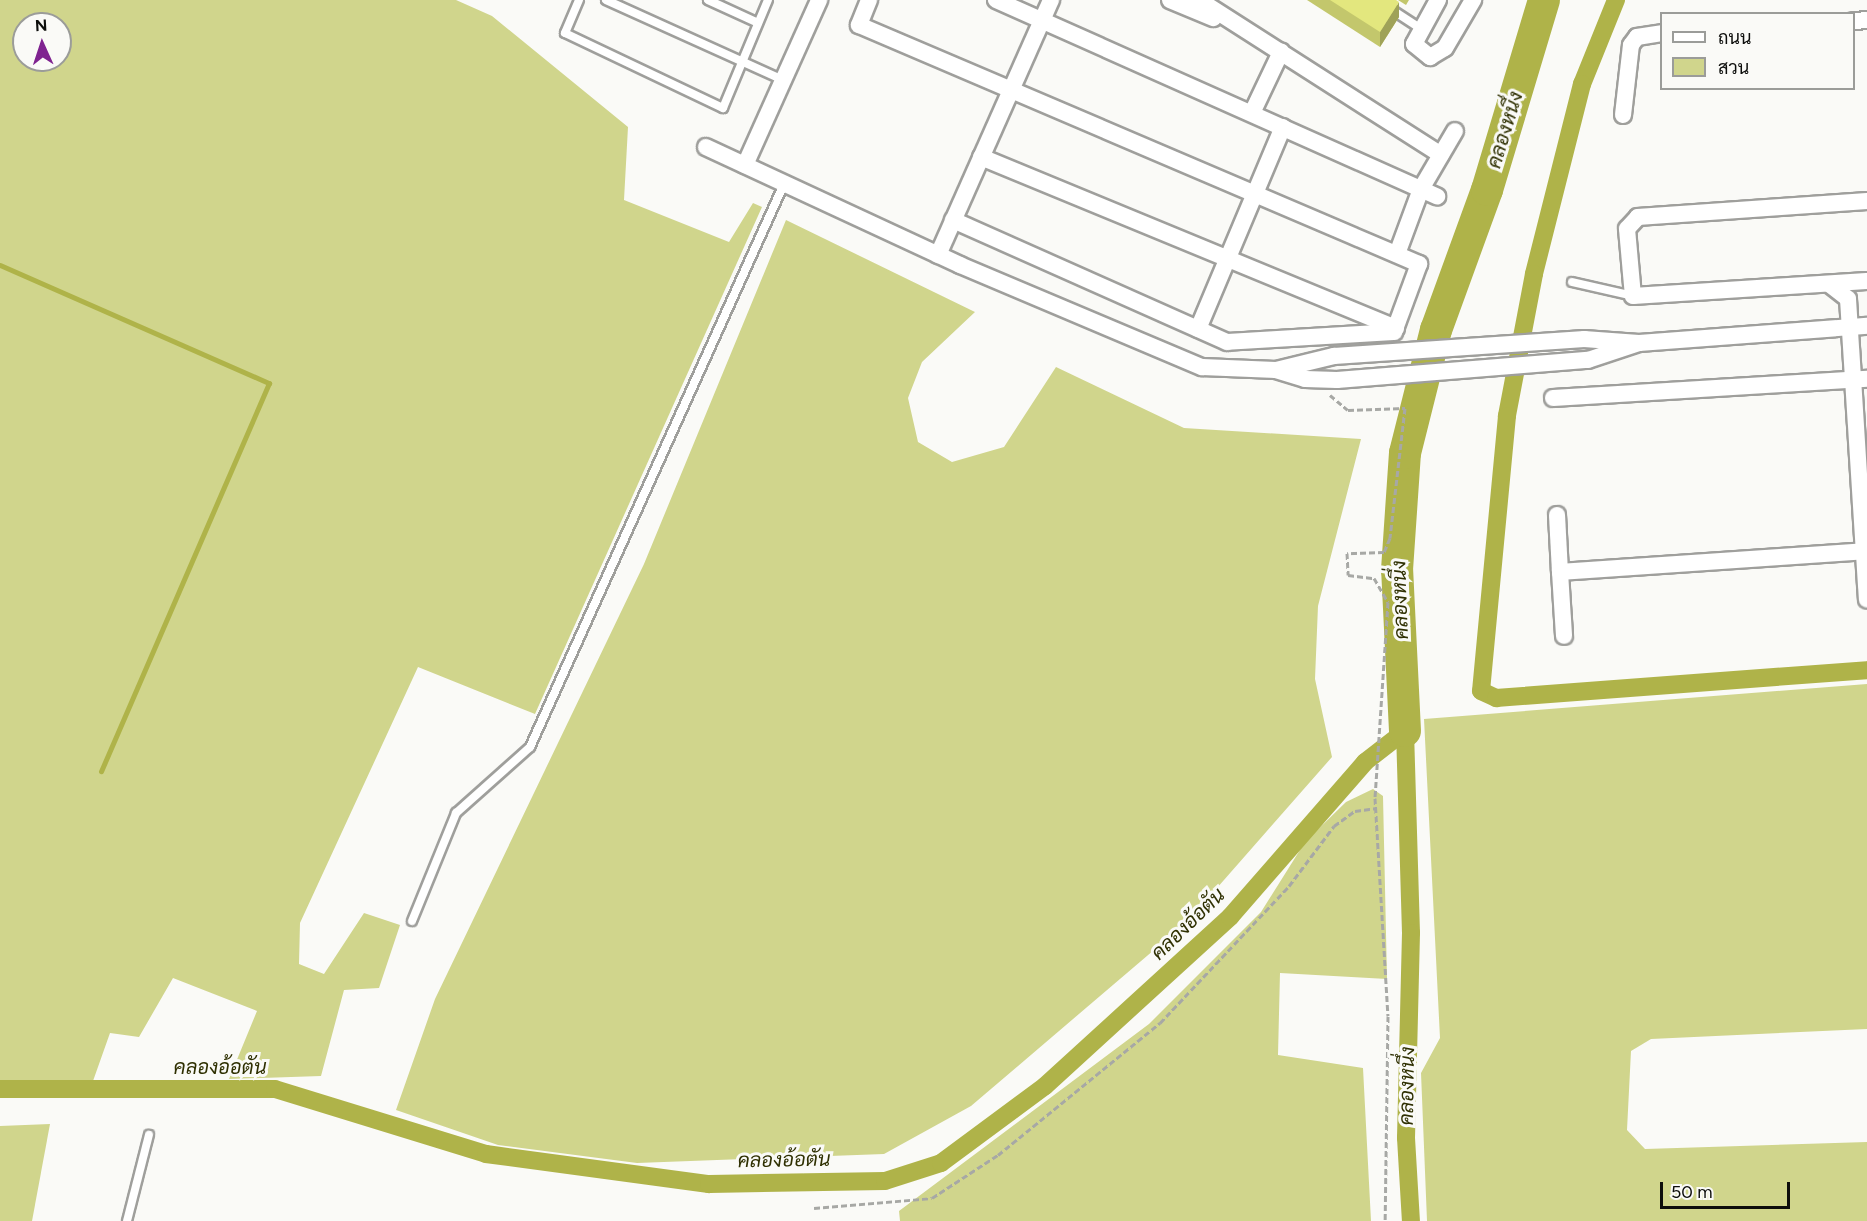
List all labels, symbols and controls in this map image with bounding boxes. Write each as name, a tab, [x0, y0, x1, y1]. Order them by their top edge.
north arrow	[12, 12, 72, 72]
legend	[1660, 12, 1855, 90]
text: N	[34, 16, 48, 35]
text: ถนน	[1718, 27, 1751, 49]
text: สวน	[1718, 57, 1749, 79]
water label: คลองหนึ่ง	[1482, 89, 1528, 171]
water label: คลองหนึ่ง	[1387, 560, 1413, 640]
water label: คลองอ้อตัน	[1146, 883, 1230, 965]
water label: คลองหนึ่ง	[1394, 1046, 1420, 1126]
water label: คลองอ้อตัน	[174, 1055, 266, 1079]
water label: คลองอ้อตัน	[737, 1147, 831, 1173]
scale bar	[1663, 1170, 1794, 1208]
text: 50 m	[1671, 1181, 1713, 1203]

